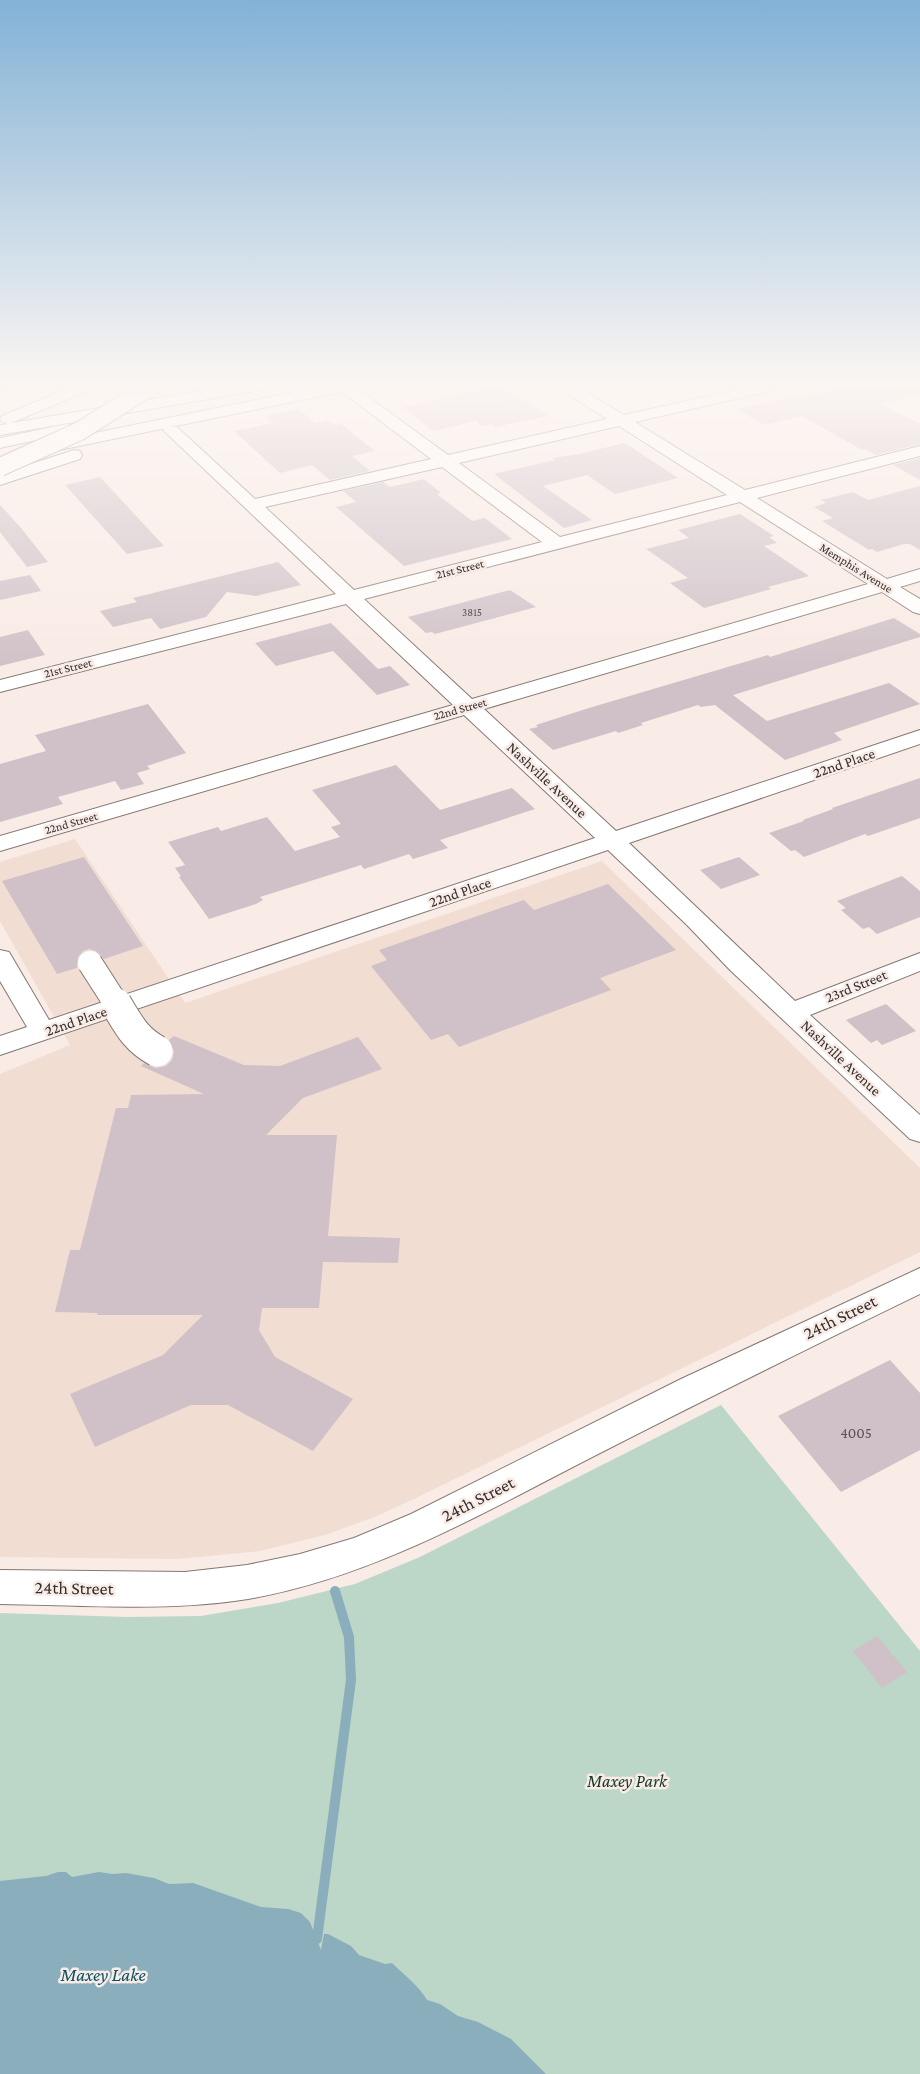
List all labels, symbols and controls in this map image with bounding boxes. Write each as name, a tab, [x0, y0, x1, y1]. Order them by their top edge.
street label: Memphis Avenue	[817, 540, 895, 596]
street label: 21st Street	[435, 556, 486, 582]
house number: 3815	[462, 606, 482, 618]
street label: 21st Street	[43, 655, 94, 681]
street label: 22nd Street	[432, 694, 489, 723]
street label: Nashville Avenue	[504, 739, 590, 821]
street label: 22nd Place	[811, 745, 877, 781]
street label: 22nd Street	[43, 808, 100, 837]
street label: 22nd Place	[427, 874, 493, 910]
street label: 23rd Street	[823, 966, 890, 1006]
street label: 22nd Place	[43, 1003, 109, 1039]
street label: Nashville Avenue	[798, 1017, 884, 1099]
street label: 24th Street	[800, 1290, 881, 1343]
house number: 4005	[840, 1425, 872, 1441]
street label: 24th Street	[438, 1472, 519, 1526]
street label: 24th Street	[34, 1577, 115, 1599]
park label: Maxey Park	[586, 1771, 668, 1791]
water label: Maxey Lake	[59, 1964, 146, 1985]

